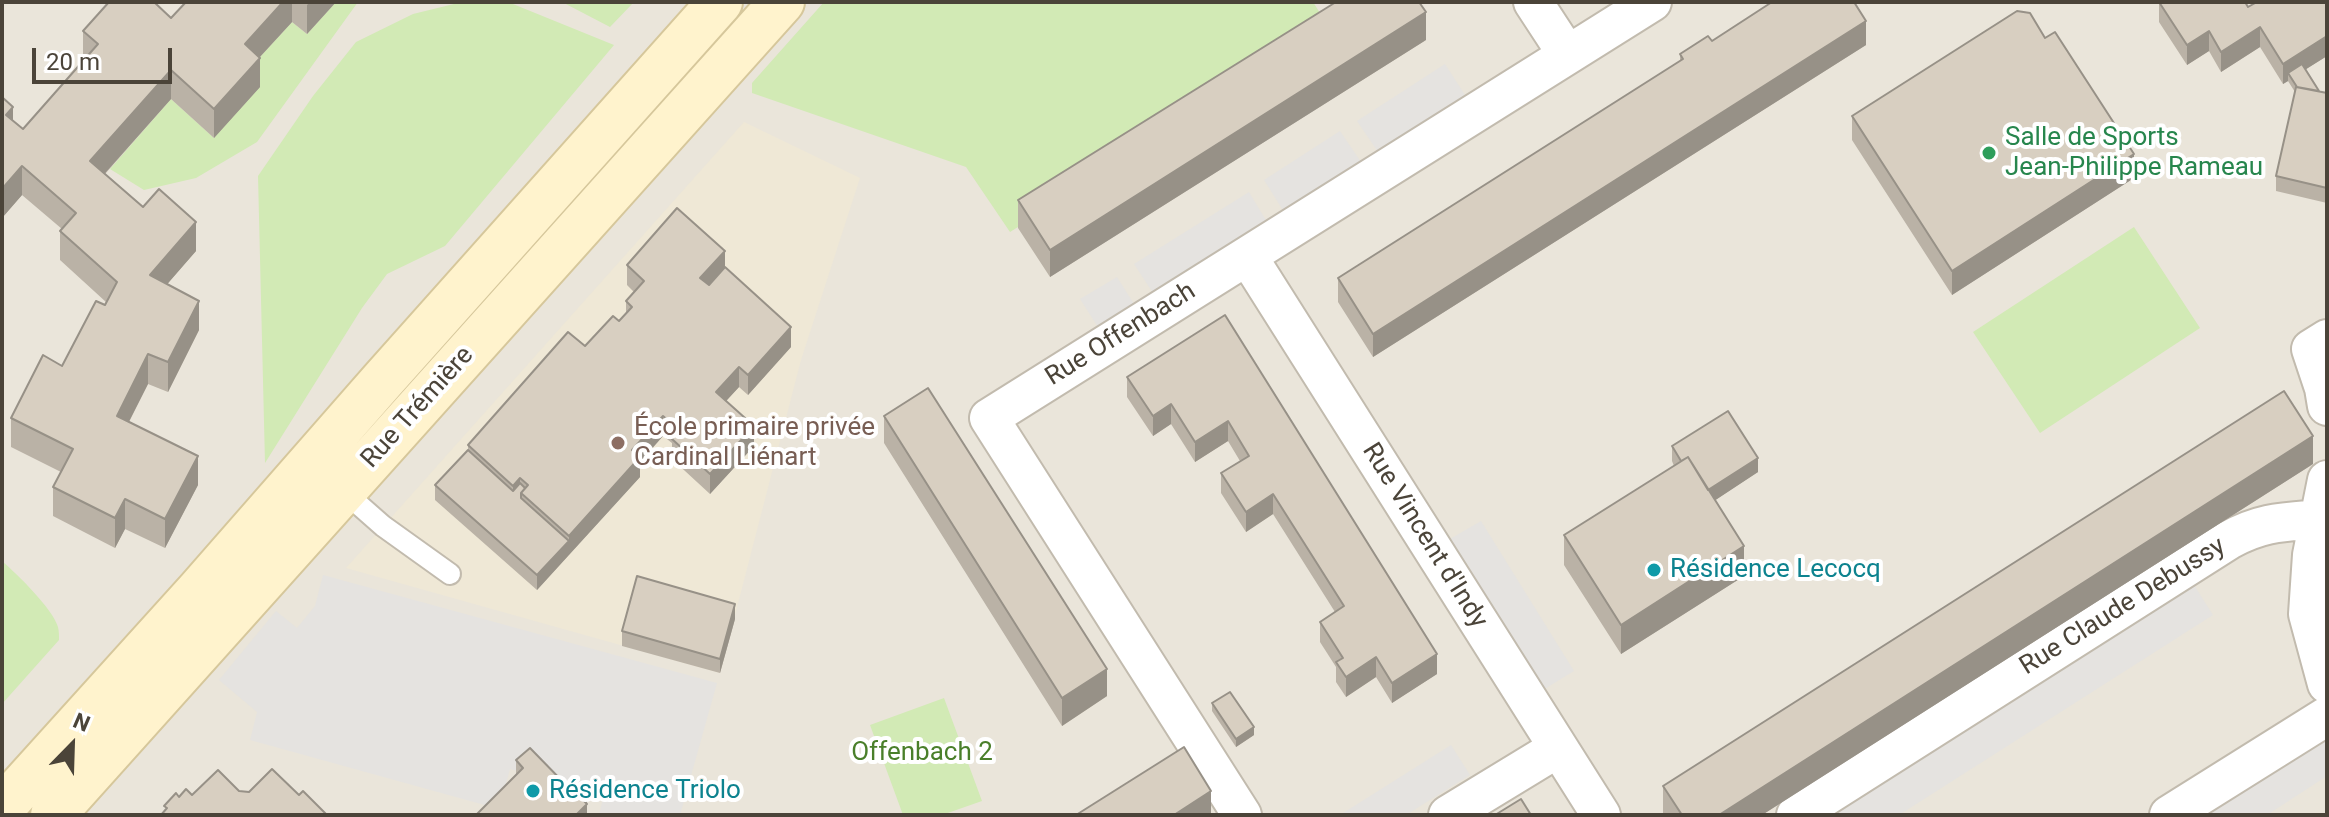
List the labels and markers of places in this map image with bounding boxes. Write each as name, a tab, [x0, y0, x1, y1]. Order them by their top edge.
place label: Salle de Sports Jean-Philippe Rameau	[2005, 122, 2263, 184]
marker: Salle de Sports Jean-Philippe Rameau	[1980, 144, 1998, 162]
place label: École primaire privée Cardinal Liénart	[634, 412, 875, 474]
marker: École primaire privée Cardinal Liénart	[609, 434, 627, 452]
place label: Résidence Lecocq	[1670, 554, 1881, 586]
marker: Résidence Lecocq	[1645, 561, 1663, 579]
place label: Résidence Triolo	[549, 775, 741, 807]
marker: Résidence Triolo	[524, 782, 542, 800]

